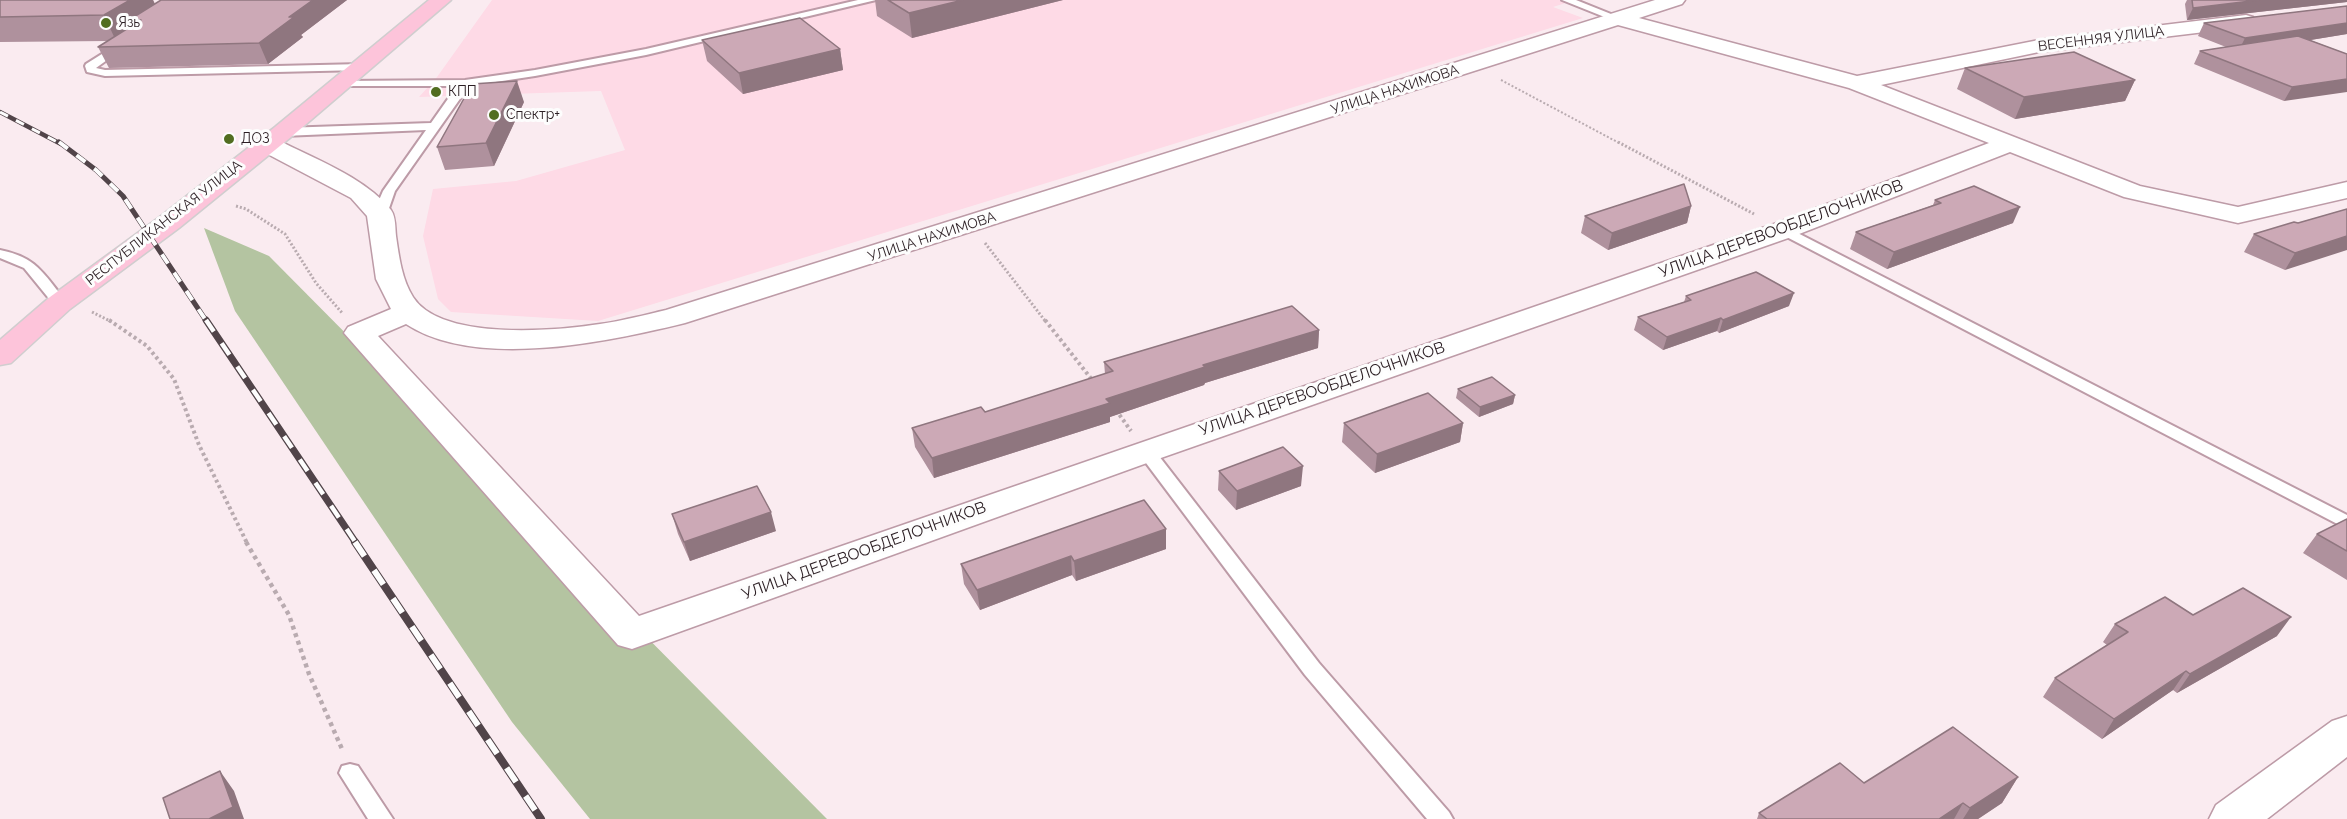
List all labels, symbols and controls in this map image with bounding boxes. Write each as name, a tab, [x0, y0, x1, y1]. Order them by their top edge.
place label: Язь	[118, 15, 140, 31]
marker: Язь	[99, 16, 113, 30]
street label: ВЕСЕННЯЯ УЛИЦА	[2037, 23, 2165, 55]
street label: УЛИЦА НАХИМОВА	[1329, 61, 1461, 119]
place label: КПП	[448, 84, 477, 100]
marker: КПП	[429, 85, 443, 99]
place label: Спектр+	[506, 107, 560, 123]
marker: Спектр+	[487, 108, 501, 122]
place label: ДОЗ	[241, 131, 270, 147]
marker: ДОЗ	[222, 132, 236, 146]
street label: РЕСПУБЛИКАНСКАЯ УЛИЦА	[83, 157, 245, 289]
street label: УЛИЦА ДЕРЕВООБДЕЛОЧНИКОВ	[1656, 176, 1906, 282]
street label: УЛИЦА НАХИМОВА	[866, 208, 998, 266]
street label: УЛИЦА ДЕРЕВООБДЕЛОЧНИКОВ	[1197, 338, 1447, 440]
street label: УЛИЦА ДЕРЕВООБДЕЛОЧНИКОВ	[739, 498, 989, 604]

